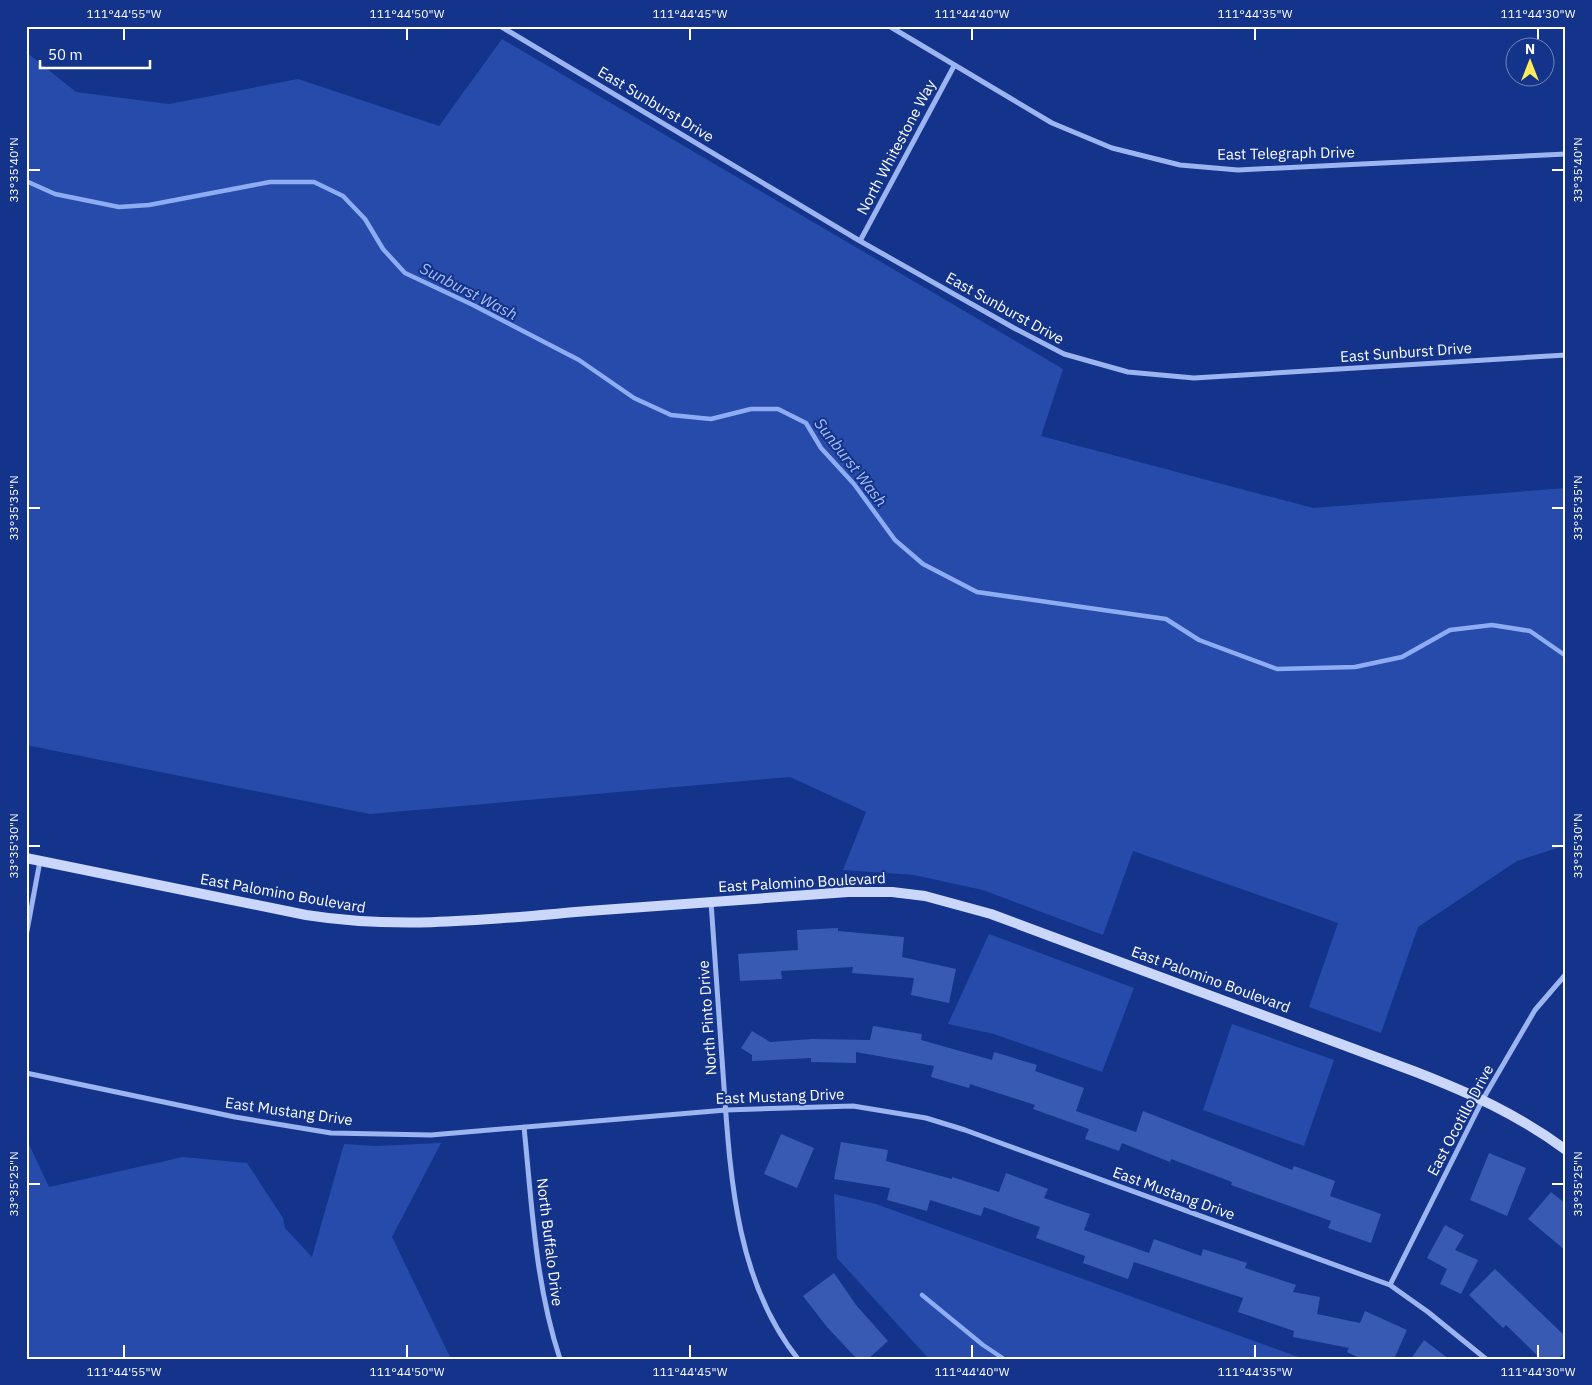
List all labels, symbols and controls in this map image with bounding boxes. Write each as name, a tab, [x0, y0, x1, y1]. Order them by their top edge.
text: 111°44'55"W	[87, 6, 162, 21]
text: 111°44'50"W	[370, 6, 445, 21]
text: 111°44'45"W	[653, 6, 728, 21]
text: 111°44'40"W	[935, 6, 1010, 21]
text: 111°44'35"W	[1218, 6, 1293, 21]
text: 111°44'30"W	[1501, 6, 1576, 21]
scale bar	[40, 38, 150, 70]
north arrow	[1504, 38, 1554, 88]
text: N	[1525, 40, 1535, 58]
text: 50 m	[48, 45, 83, 64]
street label: East Sunburst Drive	[595, 62, 717, 146]
street label: North Whitestone Way	[852, 76, 940, 218]
text: 33°35'40"N	[6, 137, 21, 203]
text: 33°35'40"N	[1570, 137, 1585, 203]
street label: East Telegraph Drive	[1217, 142, 1355, 164]
water label: Sunburst Wash	[417, 258, 521, 324]
street label: East Sunburst Drive	[943, 268, 1067, 348]
street label: East Sunburst Drive	[1339, 338, 1473, 366]
water label: Sunburst Wash	[810, 414, 892, 510]
text: 33°35'35"N	[6, 475, 21, 541]
text: 33°35'35"N	[1570, 475, 1585, 541]
text: 33°35'30"N	[6, 813, 21, 879]
text: 33°35'30"N	[1570, 813, 1585, 879]
street label: East Palomino Boulevard	[718, 868, 886, 896]
street label: East Palomino Boulevard	[199, 869, 367, 917]
street label: East Palomino Boulevard	[1129, 941, 1293, 1017]
street label: North Pinto Drive	[694, 960, 720, 1076]
street label: East Ocotillo Drive	[1423, 1061, 1497, 1179]
street label: East Mustang Drive	[715, 1084, 845, 1108]
street label: East Mustang Drive	[224, 1093, 354, 1129]
text: 33°35'25"N	[6, 1151, 21, 1217]
text: 33°35'25"N	[1570, 1151, 1585, 1217]
street label: East Mustang Drive	[1110, 1162, 1238, 1224]
street label: North Buffalo Drive	[533, 1177, 567, 1307]
text: 111°44'55"W	[87, 1364, 162, 1379]
text: 111°44'50"W	[370, 1364, 445, 1379]
text: 111°44'45"W	[653, 1364, 728, 1379]
text: 111°44'40"W	[935, 1364, 1010, 1379]
text: 111°44'35"W	[1218, 1364, 1293, 1379]
text: 111°44'30"W	[1501, 1364, 1576, 1379]

